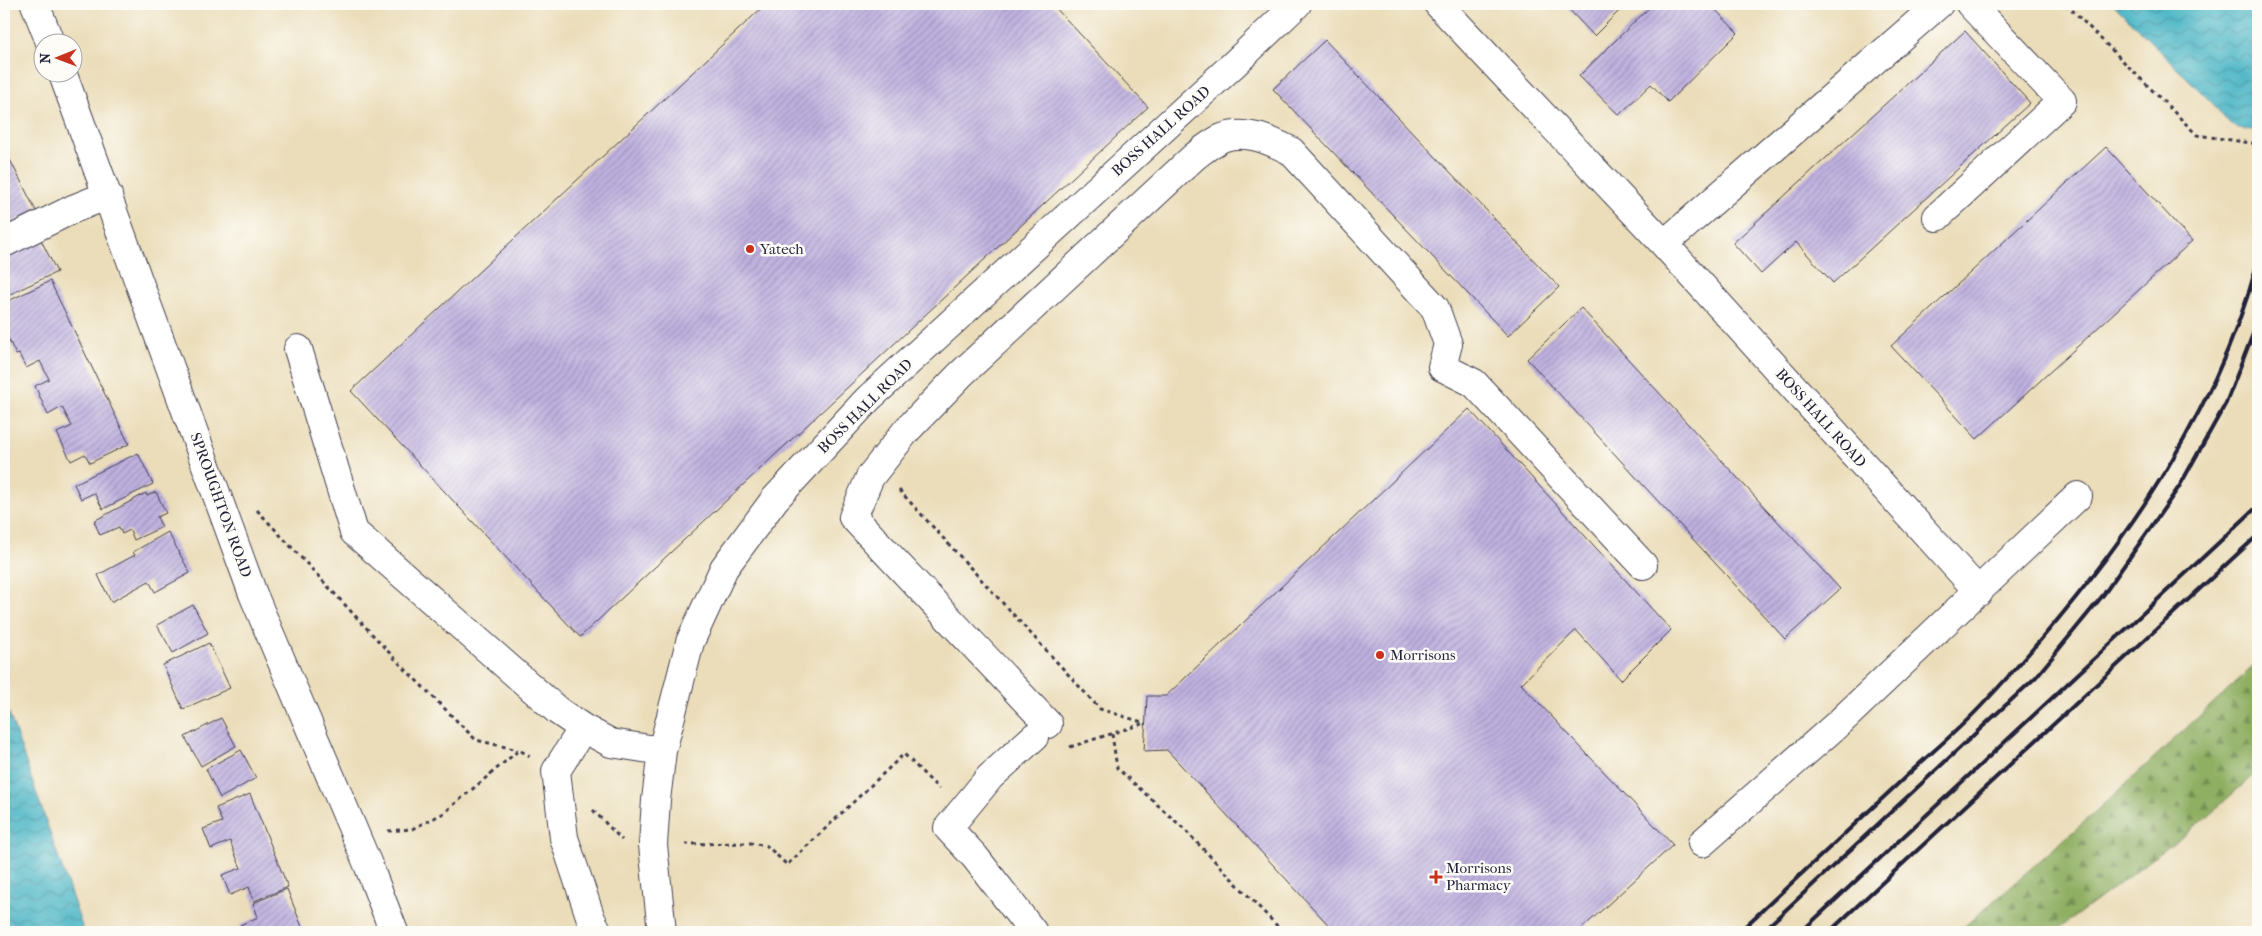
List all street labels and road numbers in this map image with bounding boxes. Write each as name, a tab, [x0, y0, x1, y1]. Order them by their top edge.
street label: BOSS HALL ROAD	[1108, 82, 1214, 180]
street label: BOSS HALL ROAD	[814, 355, 916, 457]
street label: BOSS HALL ROAD	[1772, 365, 1870, 471]
street label: SPROUGHTON ROAD	[186, 430, 256, 580]

